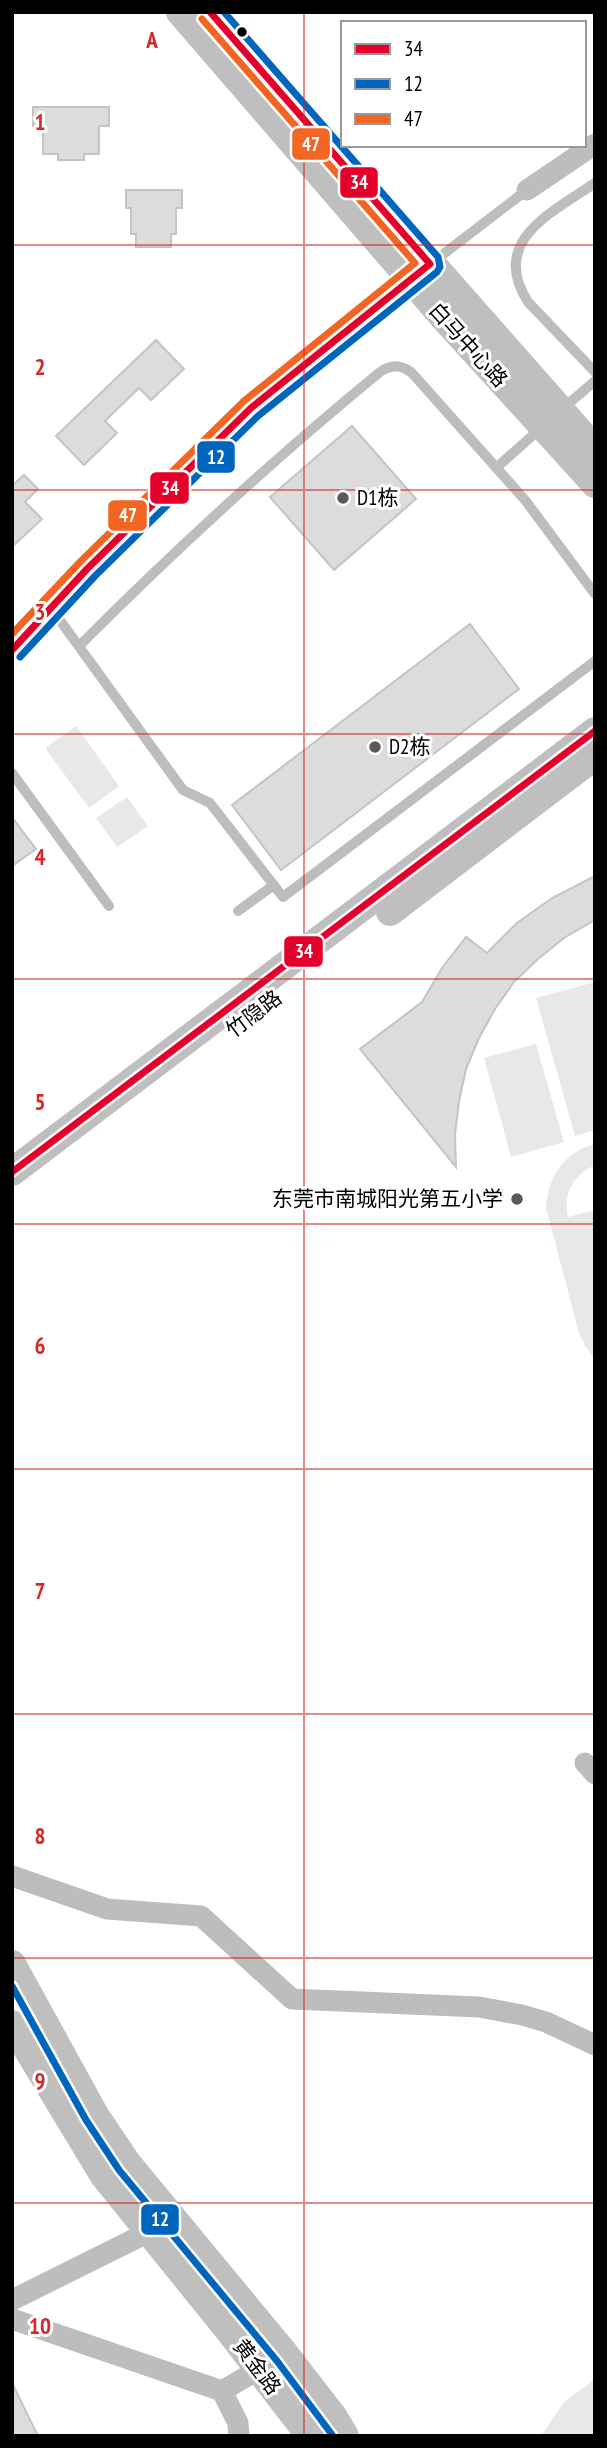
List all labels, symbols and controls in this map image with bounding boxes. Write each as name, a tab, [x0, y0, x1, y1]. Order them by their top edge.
legend	[341, 21, 586, 147]
text: A	[145, 25, 158, 54]
unlabelled marker	[235, 25, 249, 39]
text: 34	[404, 35, 423, 62]
text: 12	[404, 70, 423, 97]
text: 47	[404, 105, 423, 132]
text: 1	[35, 107, 46, 136]
line badge: 47	[291, 127, 331, 161]
text: 47	[302, 132, 320, 156]
line badge: 34	[339, 166, 379, 199]
text: 34	[350, 170, 368, 194]
street label: 白马中心路	[423, 297, 514, 393]
text: 2	[35, 352, 46, 381]
line badge: 12	[196, 440, 236, 474]
text: 12	[207, 445, 225, 469]
line badge: 34	[149, 471, 190, 505]
text: 34	[161, 476, 179, 500]
place label: D1栋	[357, 484, 398, 511]
marker: D1栋	[335, 490, 351, 506]
line badge: 47	[107, 499, 148, 532]
text: 47	[119, 503, 137, 527]
text: 3	[35, 597, 46, 626]
place label: D2栋	[389, 733, 430, 760]
marker: D2栋	[367, 739, 383, 755]
text: 4	[35, 842, 46, 871]
line badge: 34	[283, 935, 324, 968]
text: 34	[295, 939, 313, 963]
street label: 竹隐路	[220, 984, 287, 1043]
text: 5	[35, 1087, 46, 1116]
place label: 东莞市南城阳光第五小学	[272, 1185, 503, 1212]
marker: 东莞市南城阳光第五小学	[509, 1191, 525, 1207]
text: 6	[35, 1331, 46, 1360]
text: 7	[35, 1576, 46, 1605]
text: 8	[35, 1821, 46, 1850]
text: 9	[35, 2066, 46, 2095]
line badge: 12	[140, 2203, 180, 2236]
text: 12	[151, 2207, 169, 2231]
text: 10	[29, 2311, 51, 2340]
street label: 黄金路	[228, 2333, 287, 2400]

